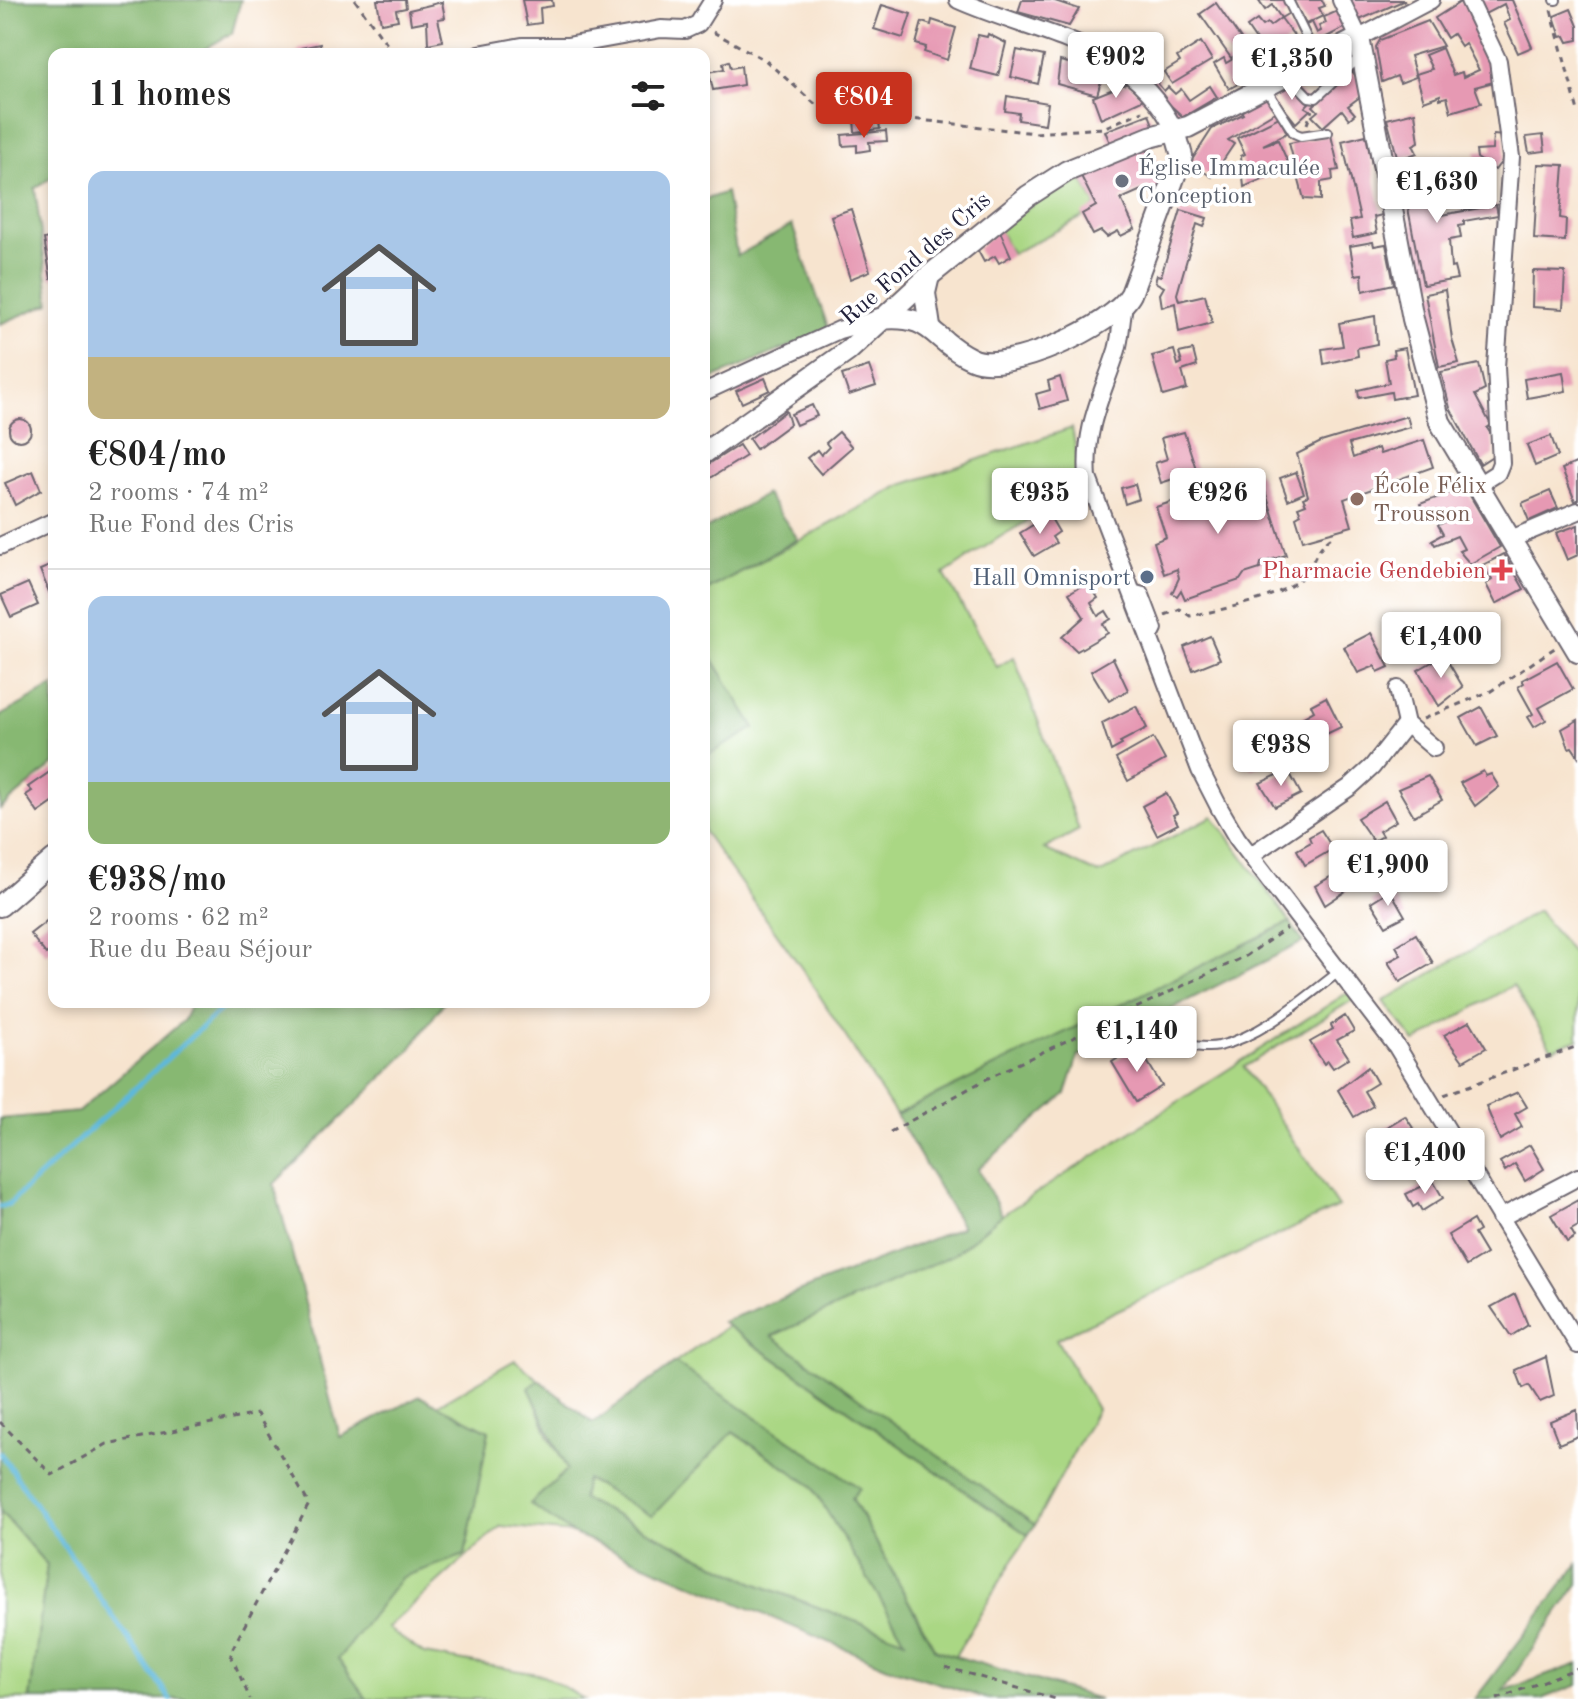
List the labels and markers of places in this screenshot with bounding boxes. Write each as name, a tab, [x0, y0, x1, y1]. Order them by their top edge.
pin: €902	[1069, 32, 1163, 100]
pin: €1,350	[1227, 34, 1357, 102]
pin: €804	[817, 72, 911, 140]
place label: Église Immaculée Conception	[1138, 153, 1320, 209]
pin: €1,630	[1372, 157, 1502, 225]
marker: Église Immaculée Conception	[1113, 172, 1131, 190]
pin: €935	[993, 468, 1087, 536]
pin: €926	[1171, 468, 1265, 536]
place label: École Félix Trousson	[1373, 471, 1487, 527]
marker: École Félix Trousson	[1348, 490, 1366, 508]
place label: Pharmacie Gendebien	[1262, 560, 1486, 584]
marker: Pharmacie Gendebien	[1493, 561, 1511, 579]
place label: Hall Omnisport	[972, 567, 1131, 591]
marker: Hall Omnisport	[1138, 568, 1156, 586]
pin: €1,400	[1376, 612, 1506, 680]
pin: €938	[1234, 720, 1328, 788]
pin: €1,900	[1323, 840, 1453, 908]
pin: €1,140	[1072, 1006, 1202, 1074]
pin: €1,400	[1360, 1128, 1490, 1196]

